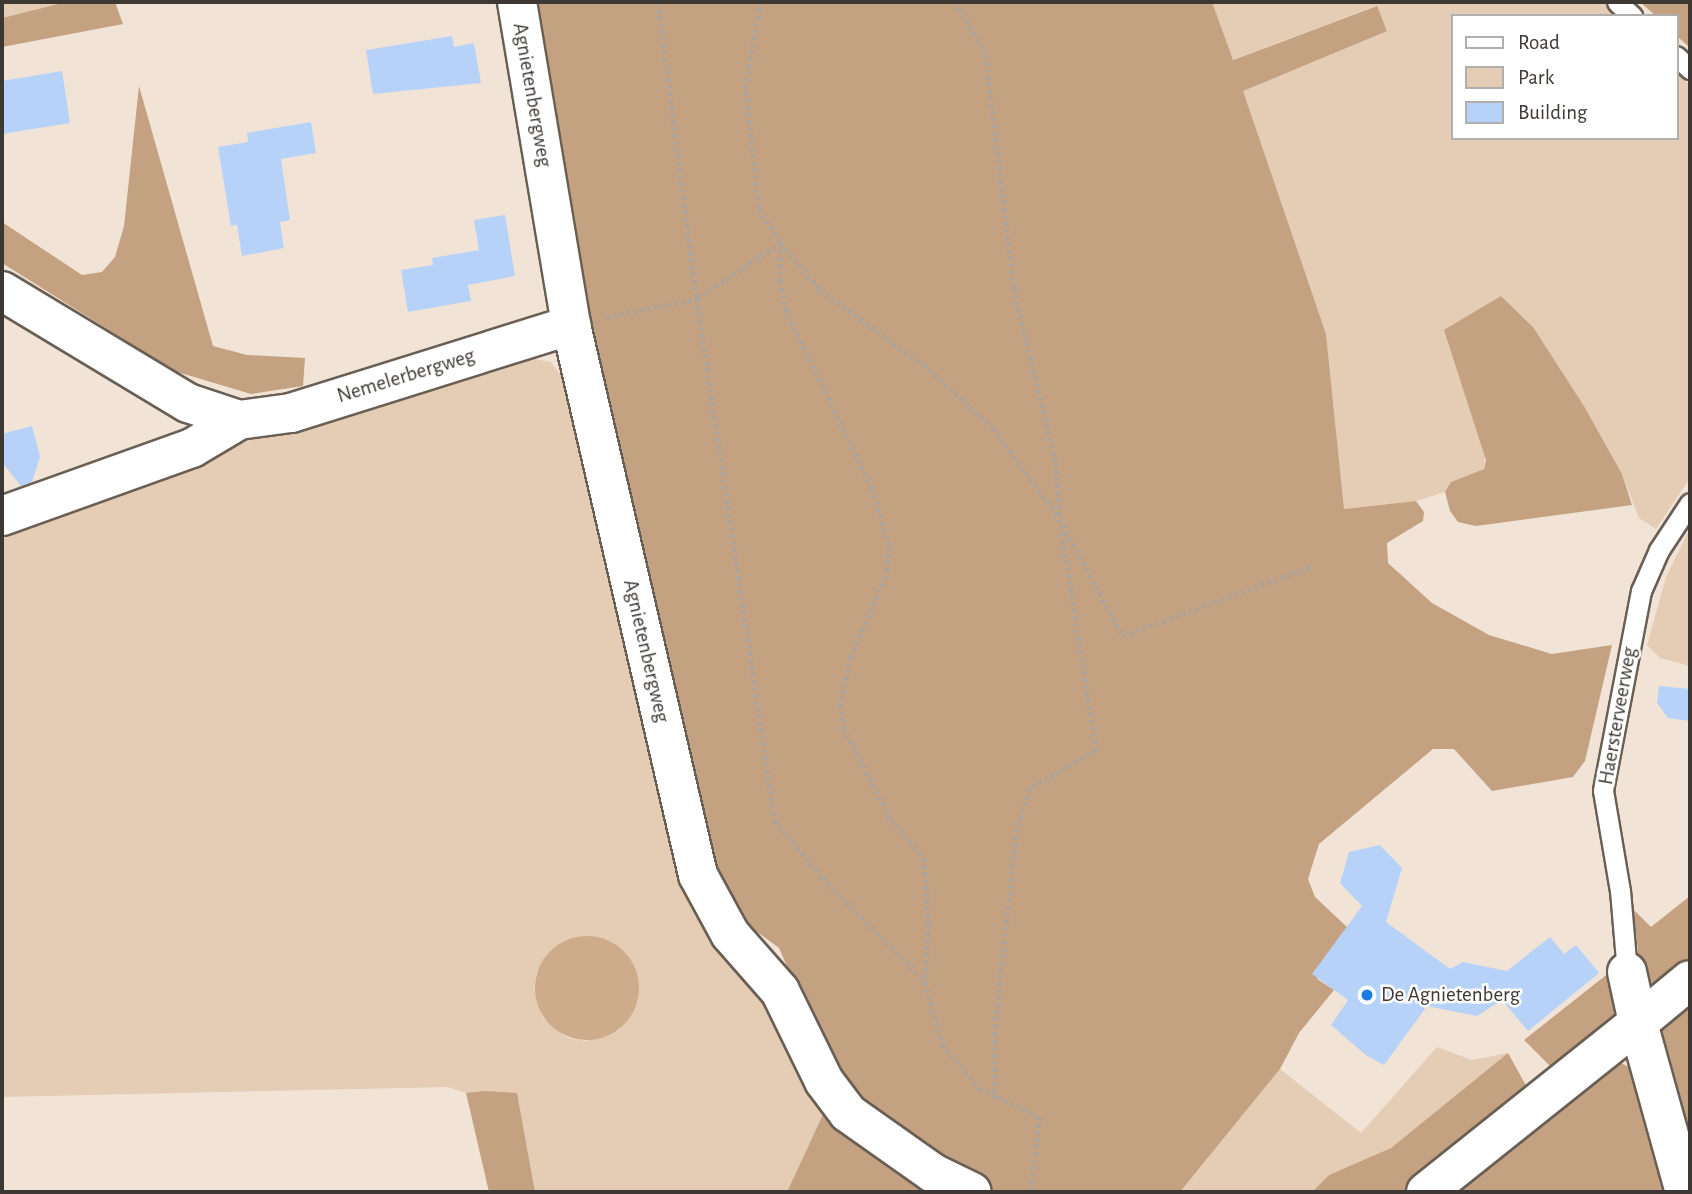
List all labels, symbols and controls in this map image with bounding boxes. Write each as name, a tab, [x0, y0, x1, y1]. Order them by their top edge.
legend	[1450, 14, 1678, 140]
street label: Agnietenbergweg	[507, 21, 557, 169]
text: Road	[1518, 32, 1560, 53]
text: Park	[1518, 67, 1554, 88]
text: Building	[1518, 102, 1587, 123]
street label: Nemelerbergweg	[334, 343, 478, 409]
street label: Agnietenbergweg	[617, 577, 675, 725]
street label: Haersterveerweg	[1593, 645, 1643, 787]
place label: De Agnietenberg	[1381, 982, 1520, 1008]
marker: De Agnietenberg	[1359, 987, 1375, 1003]

